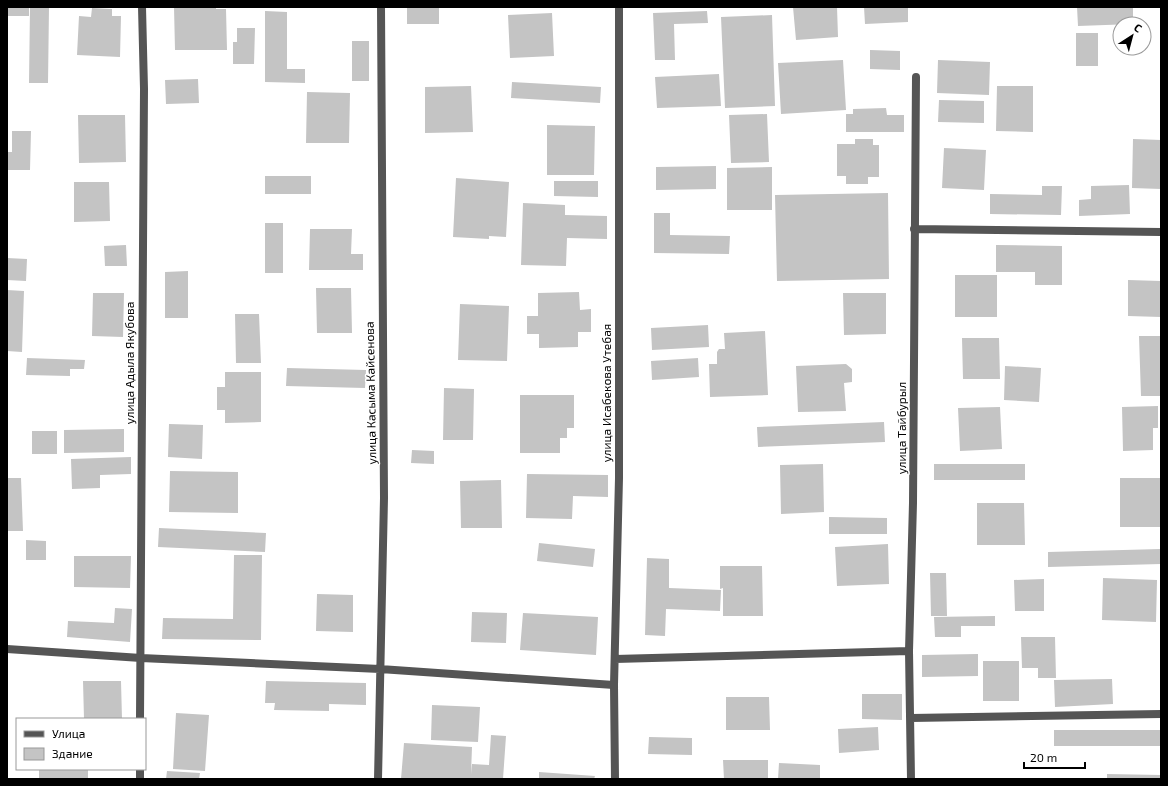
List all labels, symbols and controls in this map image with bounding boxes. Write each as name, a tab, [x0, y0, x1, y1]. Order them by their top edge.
north arrow	[1112, 16, 1152, 56]
text: С	[1132, 20, 1145, 35]
street label: улица Адыла Якубова	[122, 302, 137, 424]
street label: улица Касыма Кайсенова	[362, 321, 379, 465]
street label: улица Исабекова Утебая	[599, 324, 614, 462]
street label: улица Тайбурыл	[894, 382, 909, 474]
legend	[16, 718, 146, 770]
text: Улица	[52, 726, 85, 740]
scale bar	[1024, 744, 1085, 770]
text: Здание	[52, 746, 93, 760]
text: 20 m	[1030, 750, 1057, 764]

